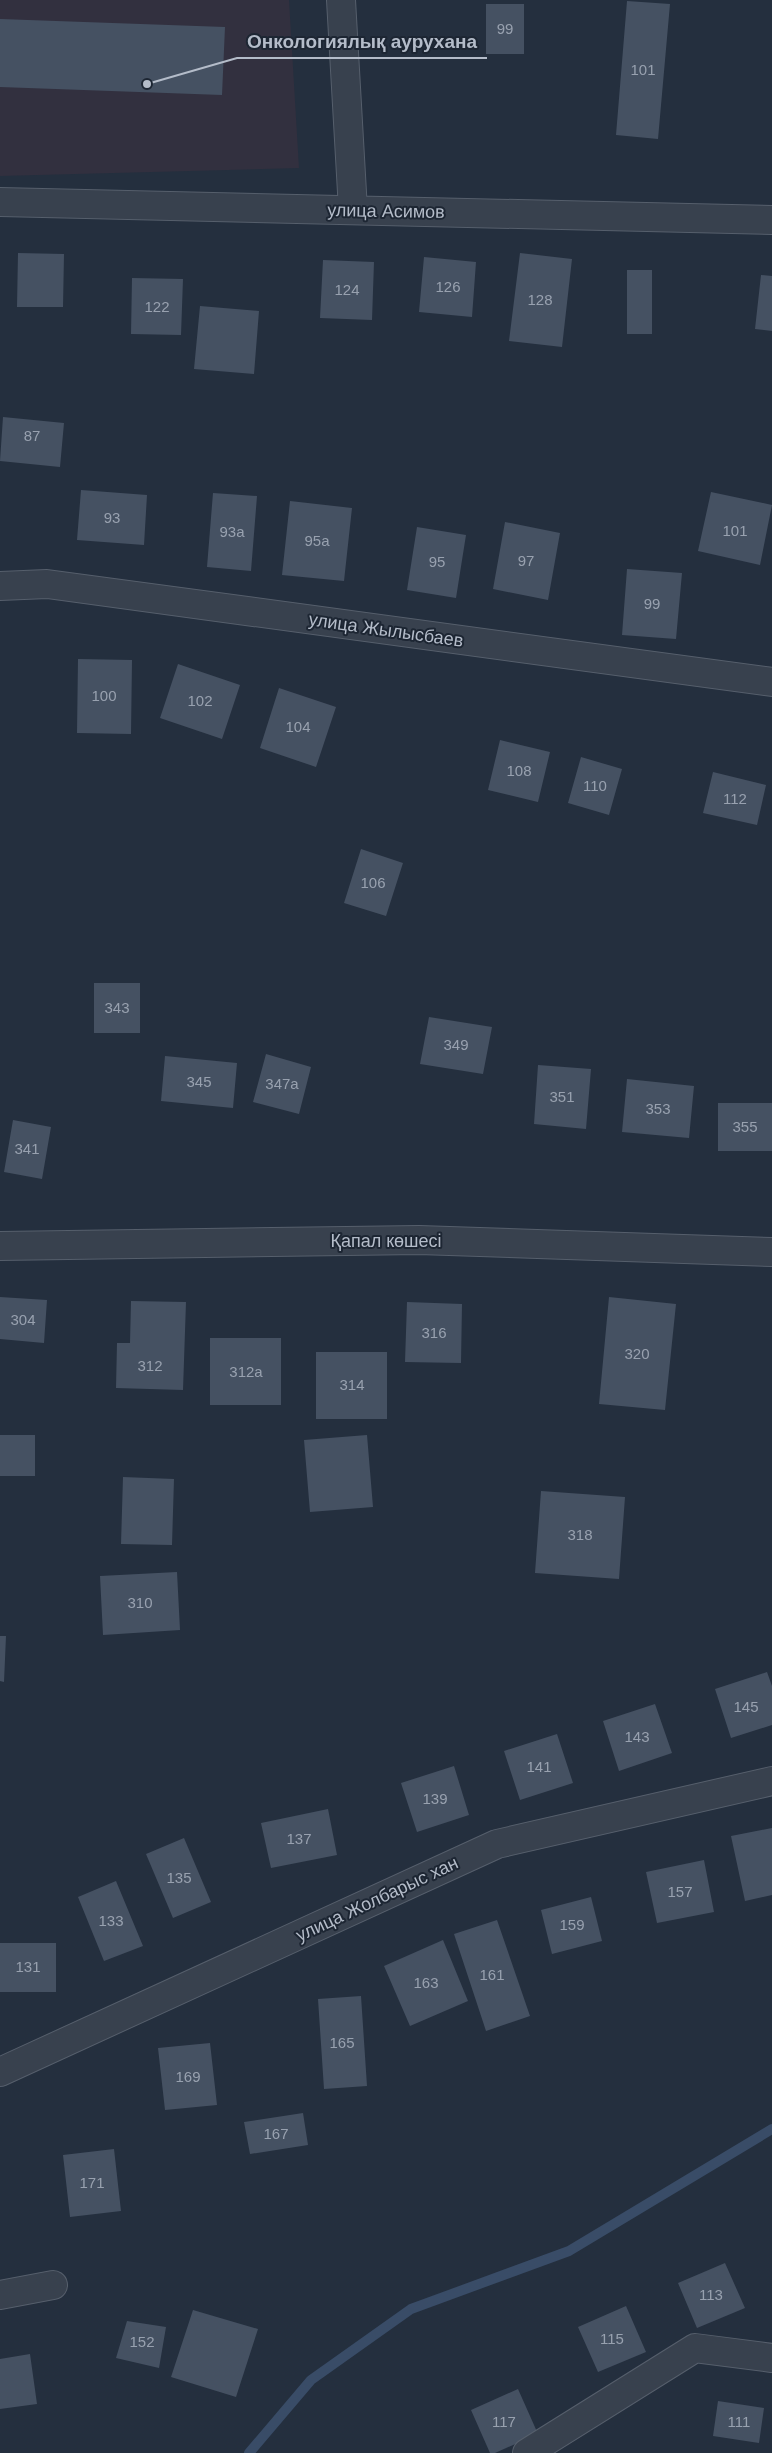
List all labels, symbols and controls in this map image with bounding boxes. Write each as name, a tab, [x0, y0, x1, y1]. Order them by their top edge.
house number: 99	[497, 20, 513, 37]
callout: Онкологиялық аурухана	[237, 24, 487, 58]
text: Онкологиялық аурухана	[247, 31, 477, 52]
house number: 101	[630, 61, 656, 78]
street label: улица Асимов	[327, 200, 445, 222]
house number: 126	[435, 278, 461, 295]
house number: 124	[334, 281, 360, 298]
house number: 128	[527, 291, 553, 308]
house number: 122	[144, 298, 170, 315]
house number: 87	[24, 427, 40, 444]
house number: 93	[104, 509, 120, 526]
house number: 101	[722, 522, 748, 539]
house number: 93а	[219, 523, 245, 540]
house number: 95а	[304, 532, 330, 549]
house number: 97	[518, 552, 534, 569]
house number: 95	[429, 553, 445, 570]
house number: 99	[644, 595, 660, 612]
street label: улица Жылысбаев	[307, 609, 465, 651]
house number: 100	[91, 687, 117, 704]
house number: 102	[187, 692, 213, 709]
house number: 104	[285, 718, 311, 735]
house number: 108	[506, 762, 532, 779]
house number: 110	[583, 777, 607, 794]
house number: 112	[723, 790, 747, 807]
house number: 106	[360, 874, 386, 891]
house number: 343	[104, 999, 130, 1016]
house number: 349	[443, 1036, 469, 1053]
house number: 345	[186, 1073, 212, 1090]
house number: 347а	[265, 1075, 299, 1092]
house number: 351	[549, 1088, 575, 1105]
house number: 353	[645, 1100, 671, 1117]
house number: 355	[732, 1118, 758, 1135]
house number: 341	[14, 1140, 40, 1157]
street label: Қапал көшесі	[330, 1231, 442, 1251]
house number: 304	[10, 1311, 36, 1328]
house number: 316	[421, 1324, 447, 1341]
house number: 320	[624, 1345, 650, 1362]
house number: 312	[137, 1357, 163, 1374]
house number: 312а	[229, 1363, 263, 1380]
house number: 314	[339, 1376, 365, 1393]
house number: 318	[567, 1526, 593, 1543]
house number: 310	[127, 1594, 153, 1611]
house number: 145	[733, 1698, 759, 1715]
house number: 143	[624, 1728, 650, 1745]
house number: 141	[526, 1758, 552, 1775]
house number: 139	[422, 1790, 448, 1807]
house number: 137	[286, 1830, 312, 1847]
street label: улица Жолбарыс хан	[293, 1853, 461, 1945]
house number: 135	[166, 1869, 192, 1886]
house number: 157	[667, 1883, 693, 1900]
house number: 133	[98, 1912, 124, 1929]
house number: 159	[559, 1916, 585, 1933]
house number: 131	[15, 1958, 41, 1975]
house number: 161	[479, 1966, 505, 1983]
house number: 163	[413, 1974, 439, 1991]
house number: 165	[329, 2034, 355, 2051]
house number: 169	[175, 2068, 201, 2085]
house number: 167	[263, 2125, 289, 2142]
house number: 171	[79, 2174, 105, 2191]
house number: 113	[699, 2286, 723, 2303]
house number: 115	[600, 2330, 624, 2347]
house number: 152	[129, 2333, 155, 2350]
house number: 117	[492, 2413, 516, 2430]
house number: 111	[728, 2413, 750, 2430]

